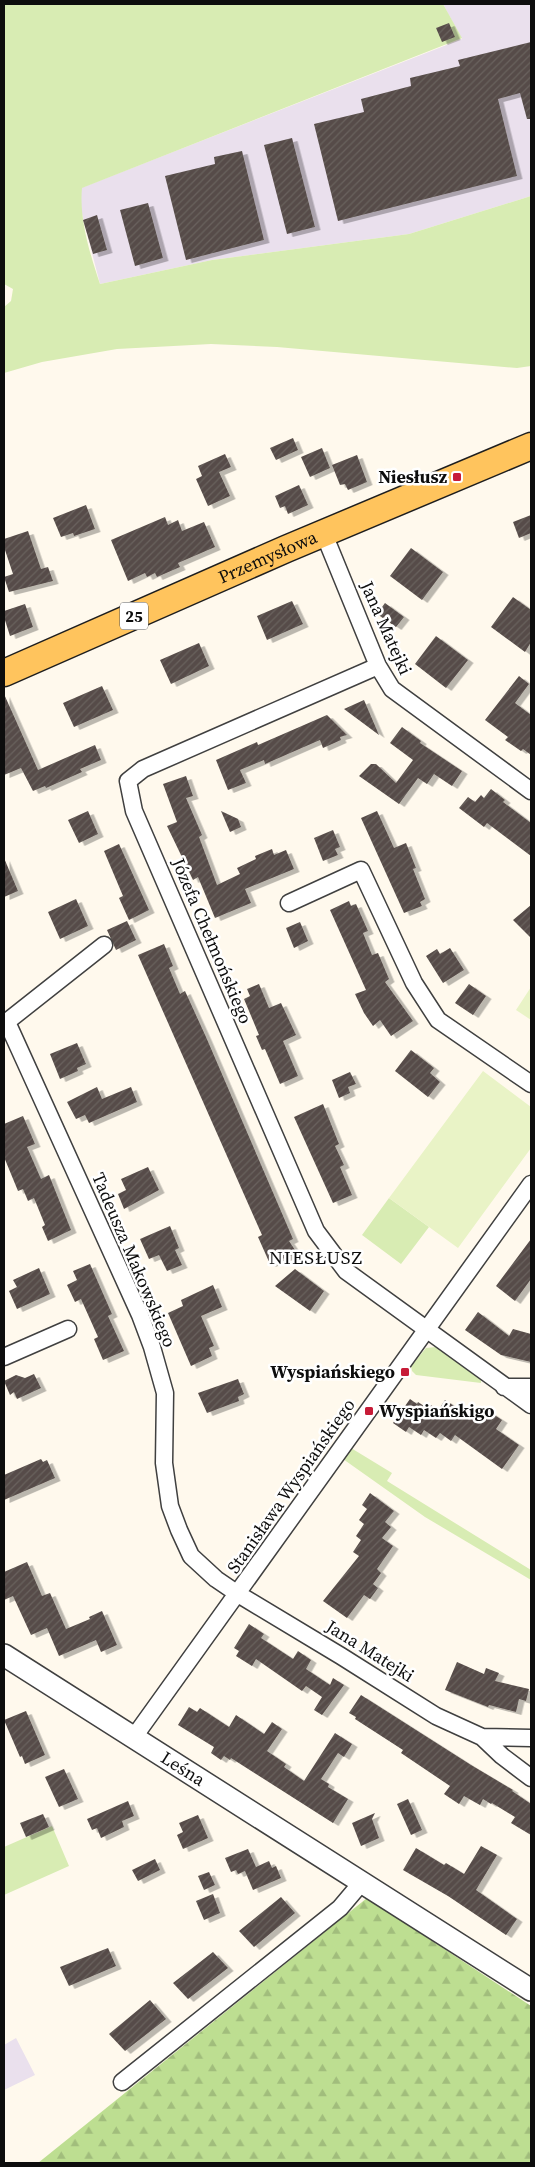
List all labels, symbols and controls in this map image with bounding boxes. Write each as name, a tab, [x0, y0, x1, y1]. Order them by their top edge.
place label: Niesłusz	[378, 464, 448, 489]
marker: Niesłusz	[451, 471, 463, 483]
street label: Przemysłowa	[214, 524, 322, 589]
street label: Jana Matejki	[354, 576, 418, 679]
road number: 25	[120, 602, 148, 630]
street label: Józefa Chełmońskiego	[166, 853, 259, 1028]
street label: Tadeusza Makowskiego	[86, 1169, 183, 1351]
district label: NIESŁUSZ	[269, 1244, 363, 1270]
place label: Wyspiańskiego	[270, 1359, 395, 1384]
marker: Wyspiańskiego	[399, 1366, 411, 1378]
street label: Stanisława Wyspiańskiego	[221, 1393, 361, 1578]
place label: Wyspiańskigo	[379, 1398, 494, 1423]
marker: Wyspiańskigo	[363, 1405, 375, 1417]
street label: Jana Matejki	[320, 1613, 419, 1688]
street label: Leśna	[156, 1745, 211, 1792]

